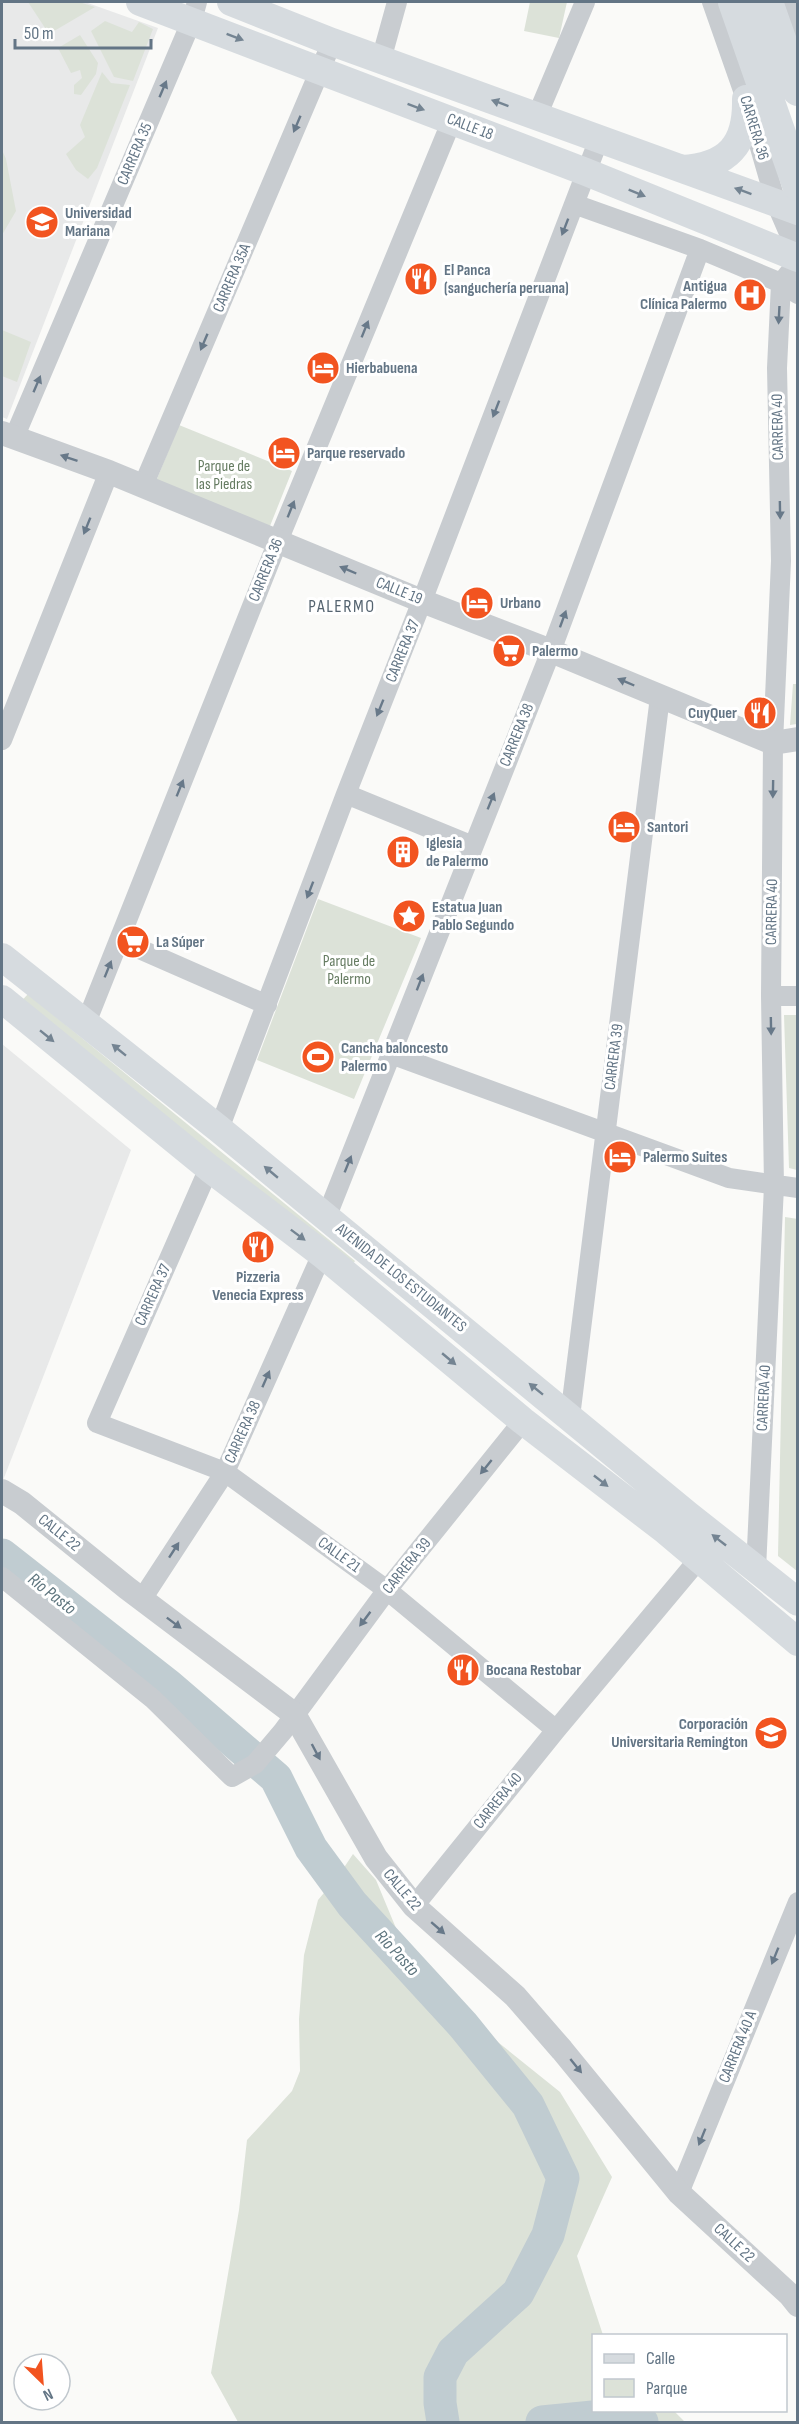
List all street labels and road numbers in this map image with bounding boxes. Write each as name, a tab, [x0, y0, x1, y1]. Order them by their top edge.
street label: CARRERA 36	[735, 93, 773, 163]
street label: CALLE 18	[444, 109, 496, 145]
street label: CARRERA 35	[113, 120, 157, 188]
street label: CARRERA 35A	[209, 241, 255, 315]
street label: CARRERA 40	[768, 394, 788, 460]
street label: CARRERA 36	[245, 536, 287, 604]
street label: CALLE 19	[373, 573, 425, 609]
street label: CARRERA 37	[382, 616, 424, 685]
street label: CARRERA 38	[496, 701, 538, 769]
street label: CARRERA 40	[762, 879, 782, 945]
street label: CARRERA 39	[601, 1023, 627, 1091]
street label: AVENIDA DE LOS ESTUDIANTES	[331, 1219, 470, 1337]
street label: CARRERA 37	[131, 1261, 175, 1329]
street label: CARRERA 40	[753, 1364, 775, 1432]
street label: CARRERA 38	[221, 1398, 265, 1466]
street label: CALLE 22	[34, 1510, 84, 1556]
street label: CALLE 21	[314, 1533, 364, 1577]
street label: CARRERA 39	[379, 1534, 435, 1598]
street label: CARRERA 40	[470, 1769, 526, 1833]
street label: CALLE 22	[379, 1865, 425, 1915]
street label: CARRERA 40 A	[715, 2008, 761, 2086]
street label: CALLE 22	[710, 2219, 758, 2267]

